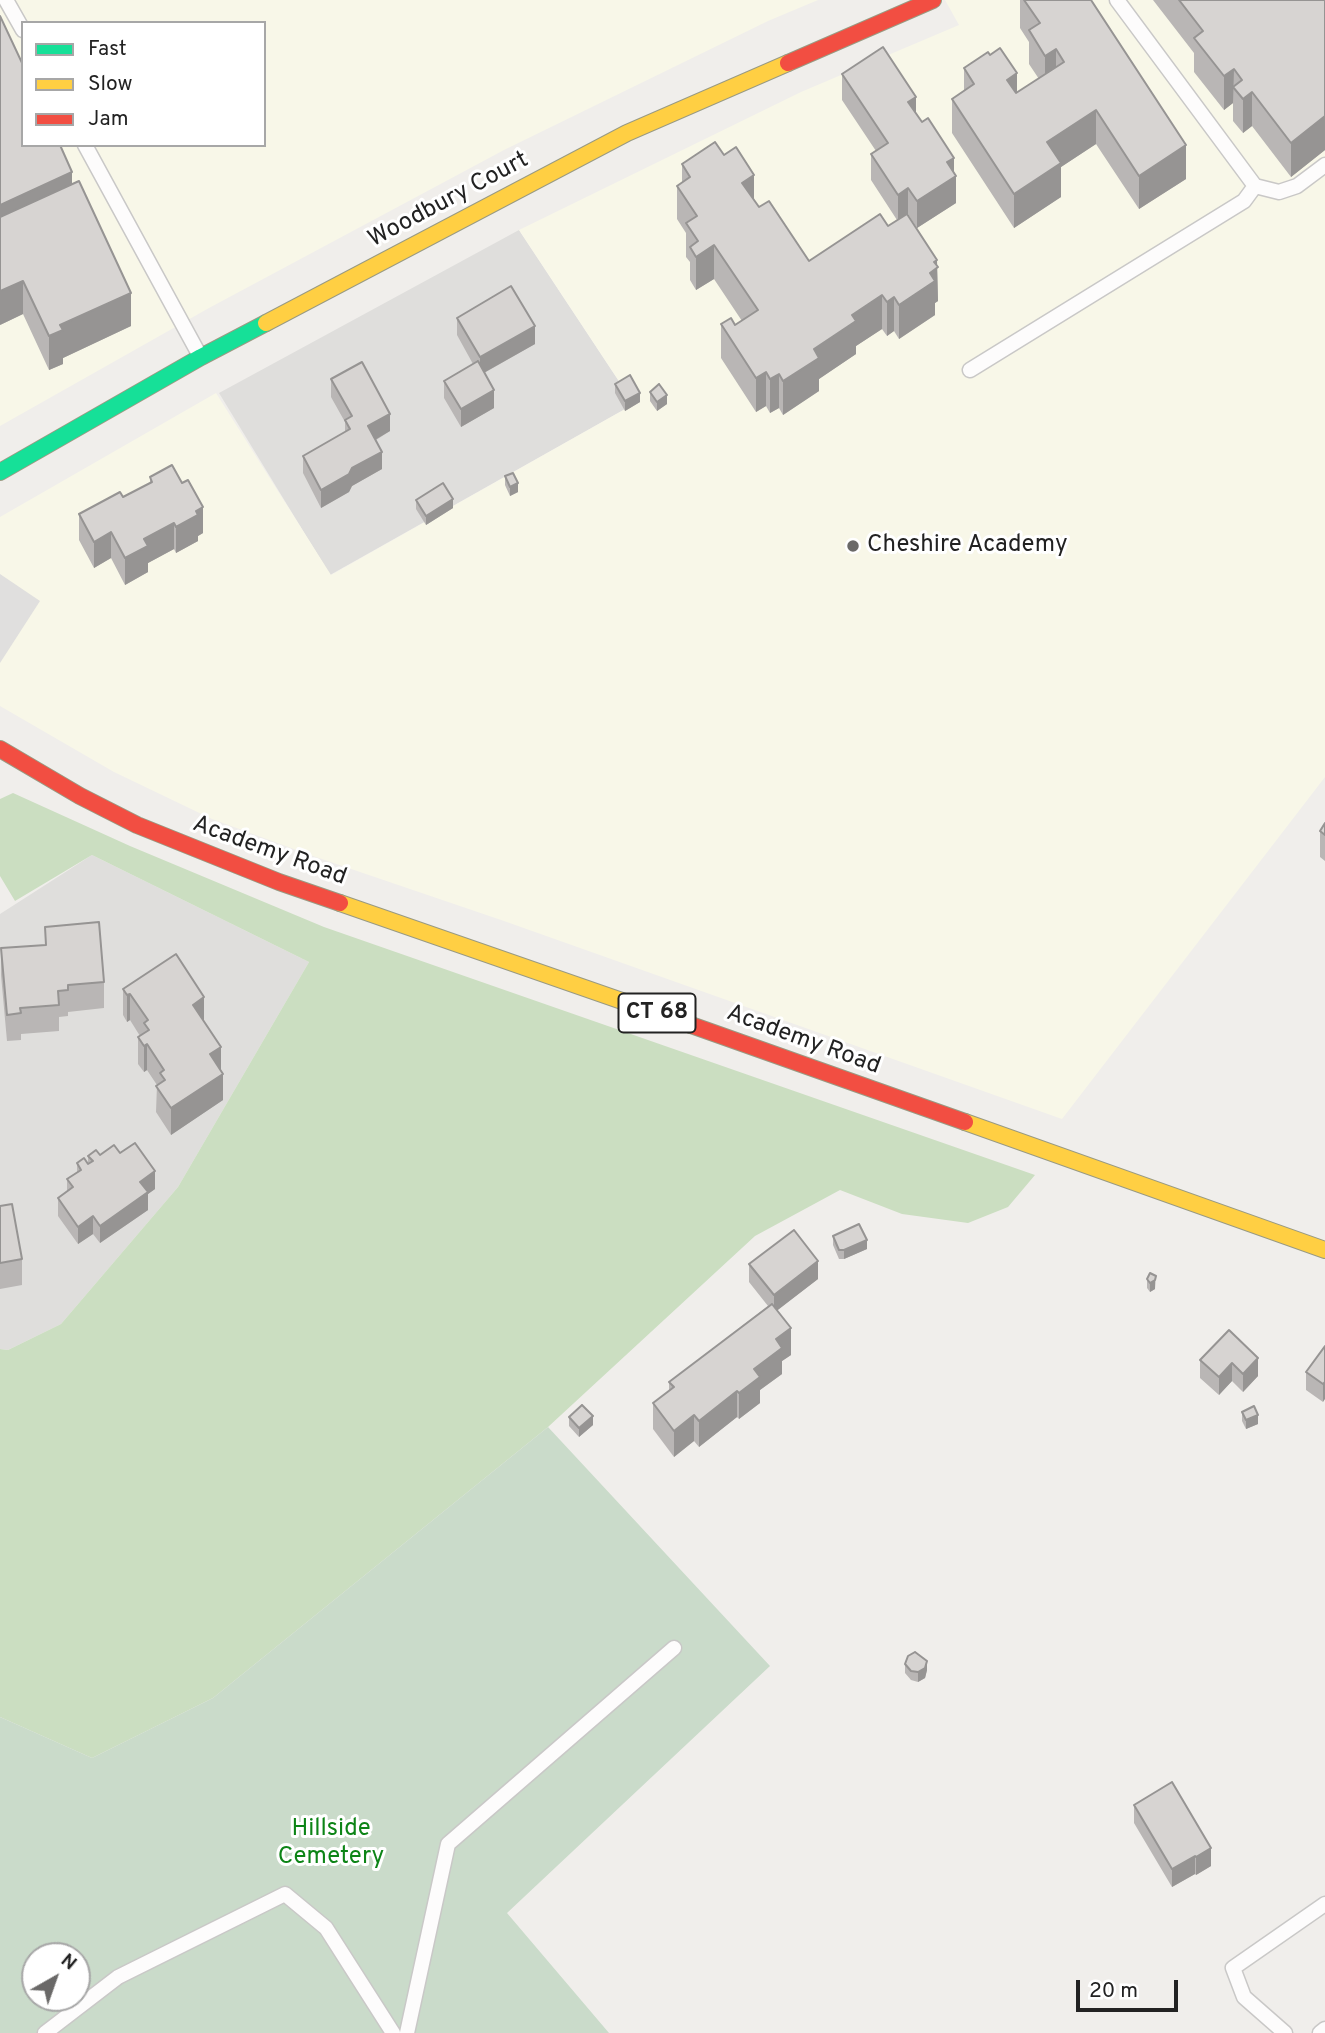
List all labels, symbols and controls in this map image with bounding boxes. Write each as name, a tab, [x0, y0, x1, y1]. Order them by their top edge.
legend	[21, 21, 266, 147]
text: Fast	[88, 36, 127, 63]
text: Slow	[88, 71, 133, 98]
text: Jam	[88, 106, 129, 133]
street label: Woodbury Court	[364, 147, 534, 255]
place label: Cheshire Academy	[867, 532, 1068, 560]
marker: Cheshire Academy	[845, 538, 861, 554]
street label: Academy Road	[188, 811, 350, 893]
road number: CT 68	[618, 994, 696, 1032]
street label: Academy Road	[722, 1000, 884, 1082]
park label: Hillside Cemetery	[278, 1816, 384, 1872]
north arrow	[21, 1942, 91, 2012]
text: N	[55, 1949, 81, 1976]
scale bar	[1080, 1966, 1182, 2010]
text: 20 m	[1089, 1978, 1138, 2005]

